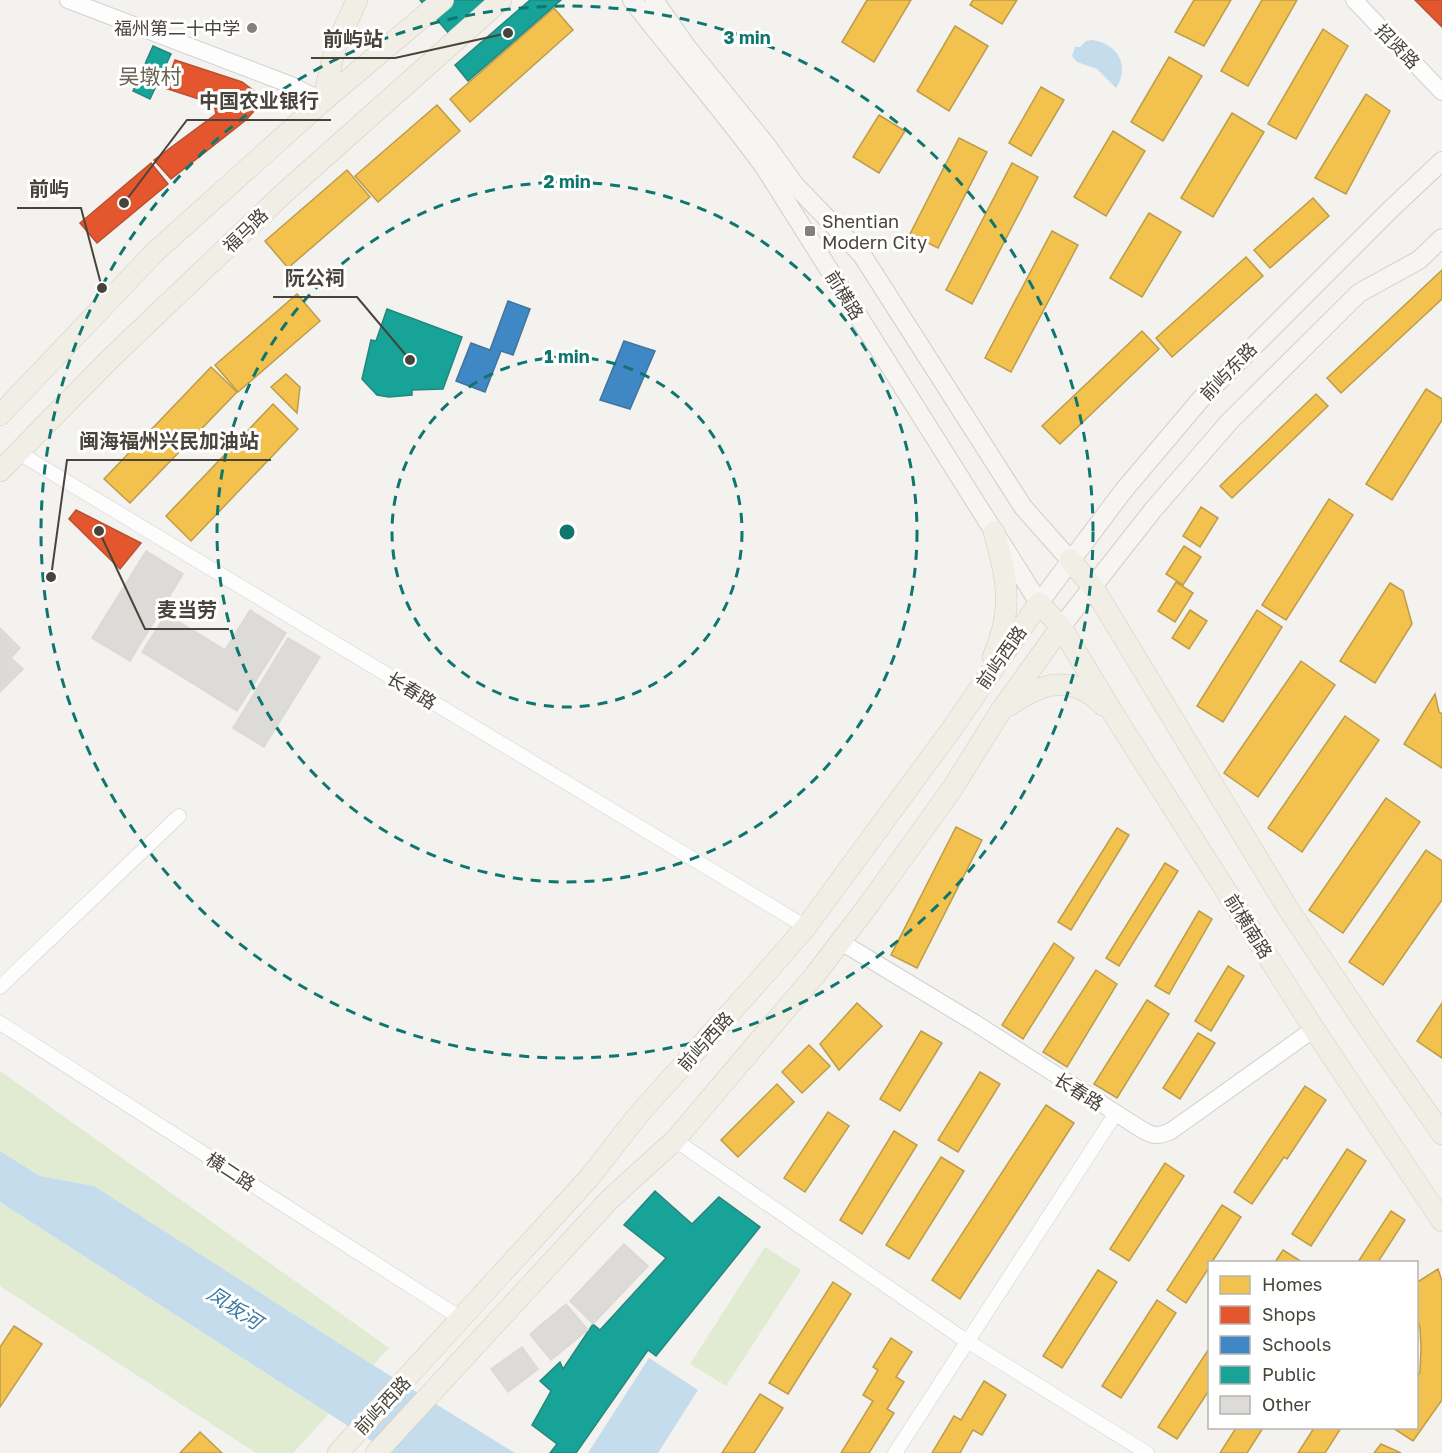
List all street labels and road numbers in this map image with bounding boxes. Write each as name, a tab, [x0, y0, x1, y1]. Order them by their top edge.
street label: 招贤路	[1371, 19, 1425, 73]
street label: 福马路	[218, 203, 272, 257]
street label: 前横路	[821, 266, 869, 324]
street label: 前屿东路	[1195, 337, 1261, 405]
street label: 前屿西路	[971, 621, 1031, 693]
street label: 长春路	[383, 667, 441, 713]
street label: 前横南路	[1221, 890, 1277, 962]
street label: 前屿西路	[673, 1007, 737, 1075]
street label: 长春路	[1050, 1067, 1108, 1115]
street label: 横二路	[202, 1147, 260, 1195]
street label: 前屿西路	[349, 1371, 415, 1439]

